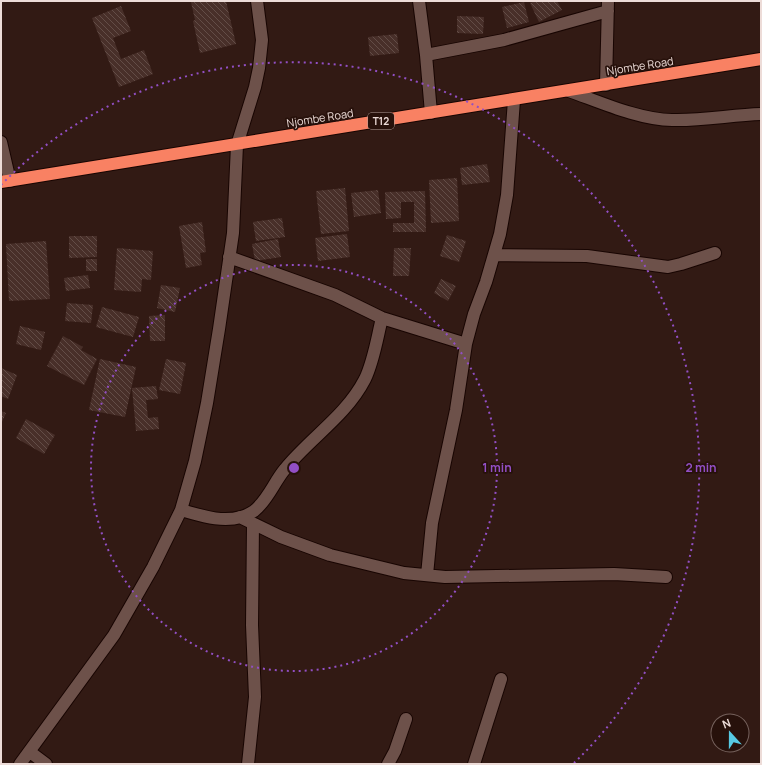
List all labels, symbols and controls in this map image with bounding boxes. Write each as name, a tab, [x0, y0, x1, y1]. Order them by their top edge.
street label: Njombe Road	[605, 53, 674, 78]
street label: Njombe Road	[285, 105, 354, 130]
road number: T12	[368, 113, 394, 129]
text: 1 min	[482, 459, 512, 476]
text: 2 min	[685, 459, 717, 476]
centre of rings	[287, 461, 301, 475]
north arrow	[710, 713, 750, 753]
text: N	[720, 715, 733, 732]

